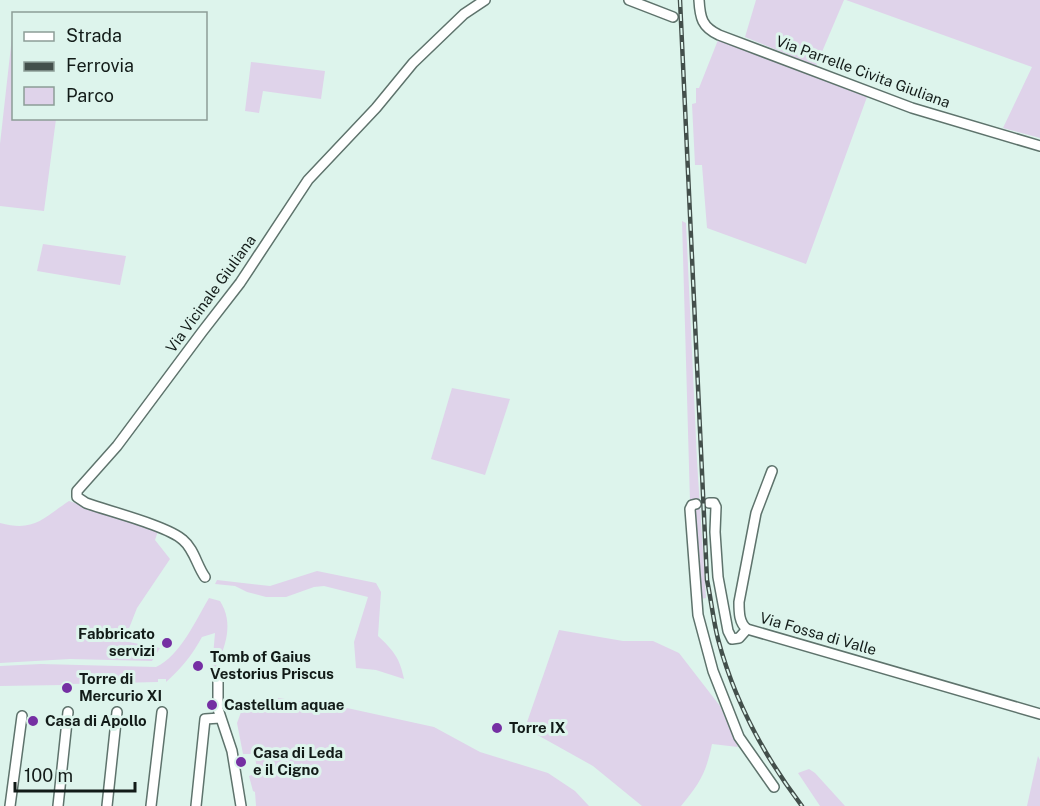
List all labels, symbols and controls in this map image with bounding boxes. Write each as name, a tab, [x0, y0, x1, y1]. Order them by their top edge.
legend	[12, 12, 207, 120]
text: Strada	[66, 25, 122, 46]
street label: Via Parrelle Civita Giuliana	[774, 32, 953, 111]
text: Ferrovia	[66, 55, 134, 76]
text: Parco	[66, 85, 114, 106]
street label: Via Vicinale Giuliana	[162, 232, 259, 356]
street label: Via Fossa di Valle	[758, 609, 878, 658]
place label: Fabbricato servizi	[78, 625, 155, 659]
marker: Fabbricato servizi	[160, 636, 174, 650]
place label: Tomb of Gaius Vestorius Priscus	[210, 648, 334, 682]
marker: Tomb of Gaius Vestorius Priscus	[191, 659, 205, 673]
place label: Torre di Mercurio XI	[79, 670, 162, 704]
marker: Torre di Mercurio XI	[60, 681, 74, 695]
place label: Castellum aquae	[224, 696, 344, 713]
marker: Castellum aquae	[205, 698, 219, 712]
place label: Casa di Apollo	[45, 712, 147, 729]
marker: Casa di Apollo	[26, 714, 40, 728]
place label: Torre IX	[509, 719, 566, 736]
marker: Torre IX	[490, 721, 504, 735]
place label: Casa di Leda e il Cigno	[253, 744, 343, 778]
scale bar	[15, 755, 135, 793]
marker: Casa di Leda e il Cigno	[234, 755, 248, 769]
text: 100 m	[24, 765, 73, 786]

